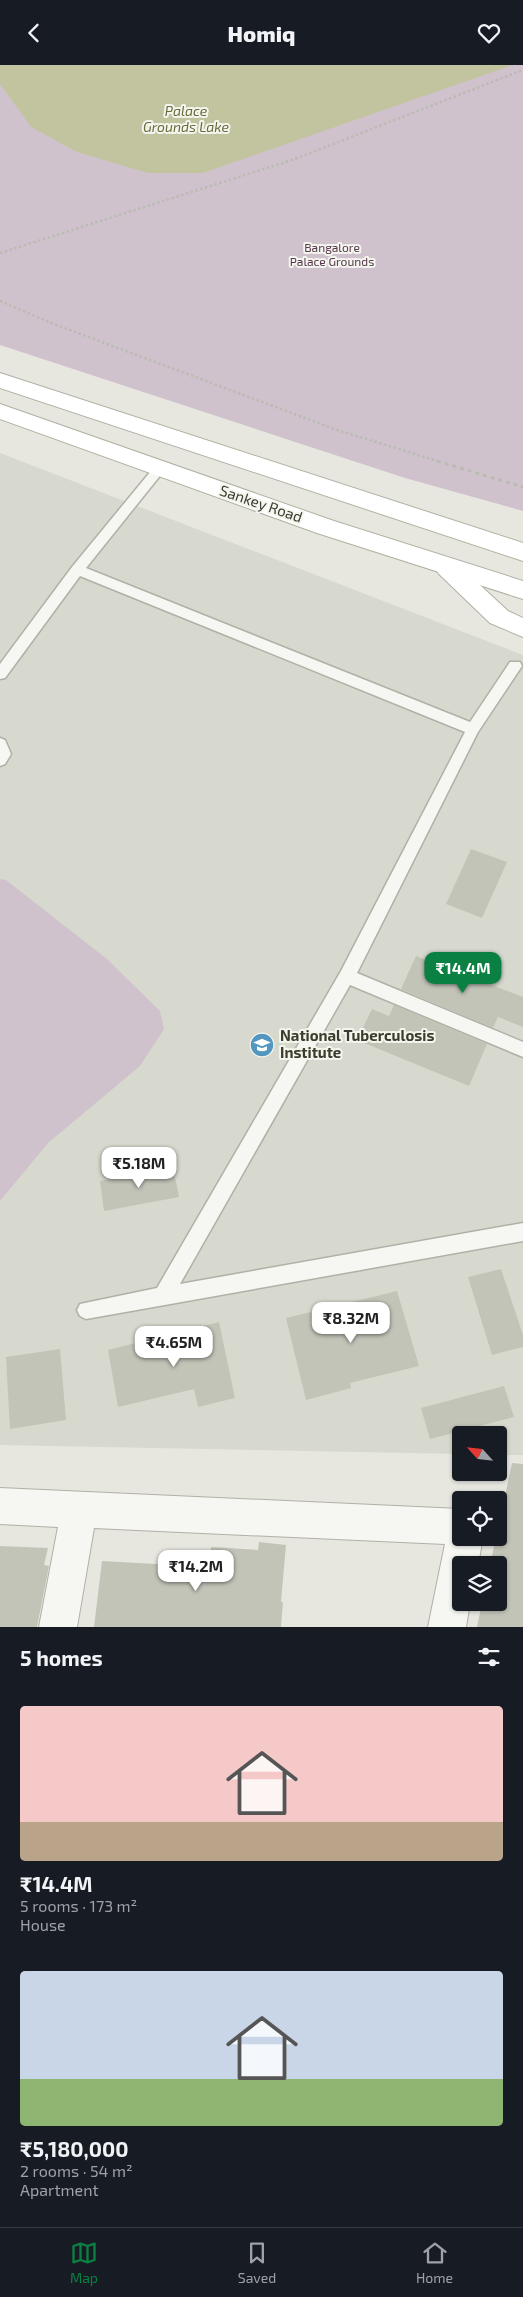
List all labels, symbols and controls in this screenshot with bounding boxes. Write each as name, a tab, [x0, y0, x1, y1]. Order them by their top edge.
icon: back	[20, 19, 48, 47]
icon: heart	[475, 19, 503, 47]
text: Homiq	[228, 20, 295, 46]
water label: Palace Grounds Lake	[143, 102, 230, 135]
park label: Bangalore Palace Grounds	[290, 240, 374, 268]
street label: Sankey Road	[218, 480, 305, 526]
pin: ₹14.4M	[422, 951, 504, 994]
text: ₹14.4M	[435, 958, 491, 977]
place label: National Tuberculosis Institute	[280, 1026, 434, 1061]
school or university icon: National Tuberculosis Institute	[249, 1032, 275, 1058]
pin: ₹5.18M	[98, 1147, 180, 1189]
text: ₹5.18M	[112, 1153, 166, 1172]
pin: ₹8.32M	[310, 1301, 392, 1344]
text: ₹8.32M	[323, 1308, 379, 1327]
pin: ₹4.65M	[133, 1325, 215, 1368]
text: ₹4.65M	[146, 1332, 202, 1351]
north arrow	[452, 1426, 508, 1481]
map controls	[452, 1426, 507, 1611]
button: locate	[452, 1491, 507, 1546]
pin: ₹14.2M	[155, 1549, 237, 1592]
text: ₹14.2M	[169, 1556, 223, 1575]
button: layers	[452, 1556, 507, 1611]
icon: filters	[475, 1643, 503, 1671]
text: 5 homes	[20, 1645, 103, 1670]
icon: home	[217, 1738, 307, 1828]
text: ₹14.4M	[20, 1871, 92, 1896]
text: 5 rooms · 173 m²	[20, 1896, 137, 1915]
text: House	[20, 1915, 66, 1934]
icon: home	[217, 2003, 307, 2093]
text: ₹5,180,000	[20, 2136, 128, 2161]
text: 2 rooms · 54 m²	[20, 2161, 133, 2180]
text: Apartment	[20, 2180, 99, 2199]
tab: Map	[70, 2239, 98, 2286]
tab: Saved	[238, 2239, 276, 2286]
tab: Home	[416, 2239, 453, 2286]

